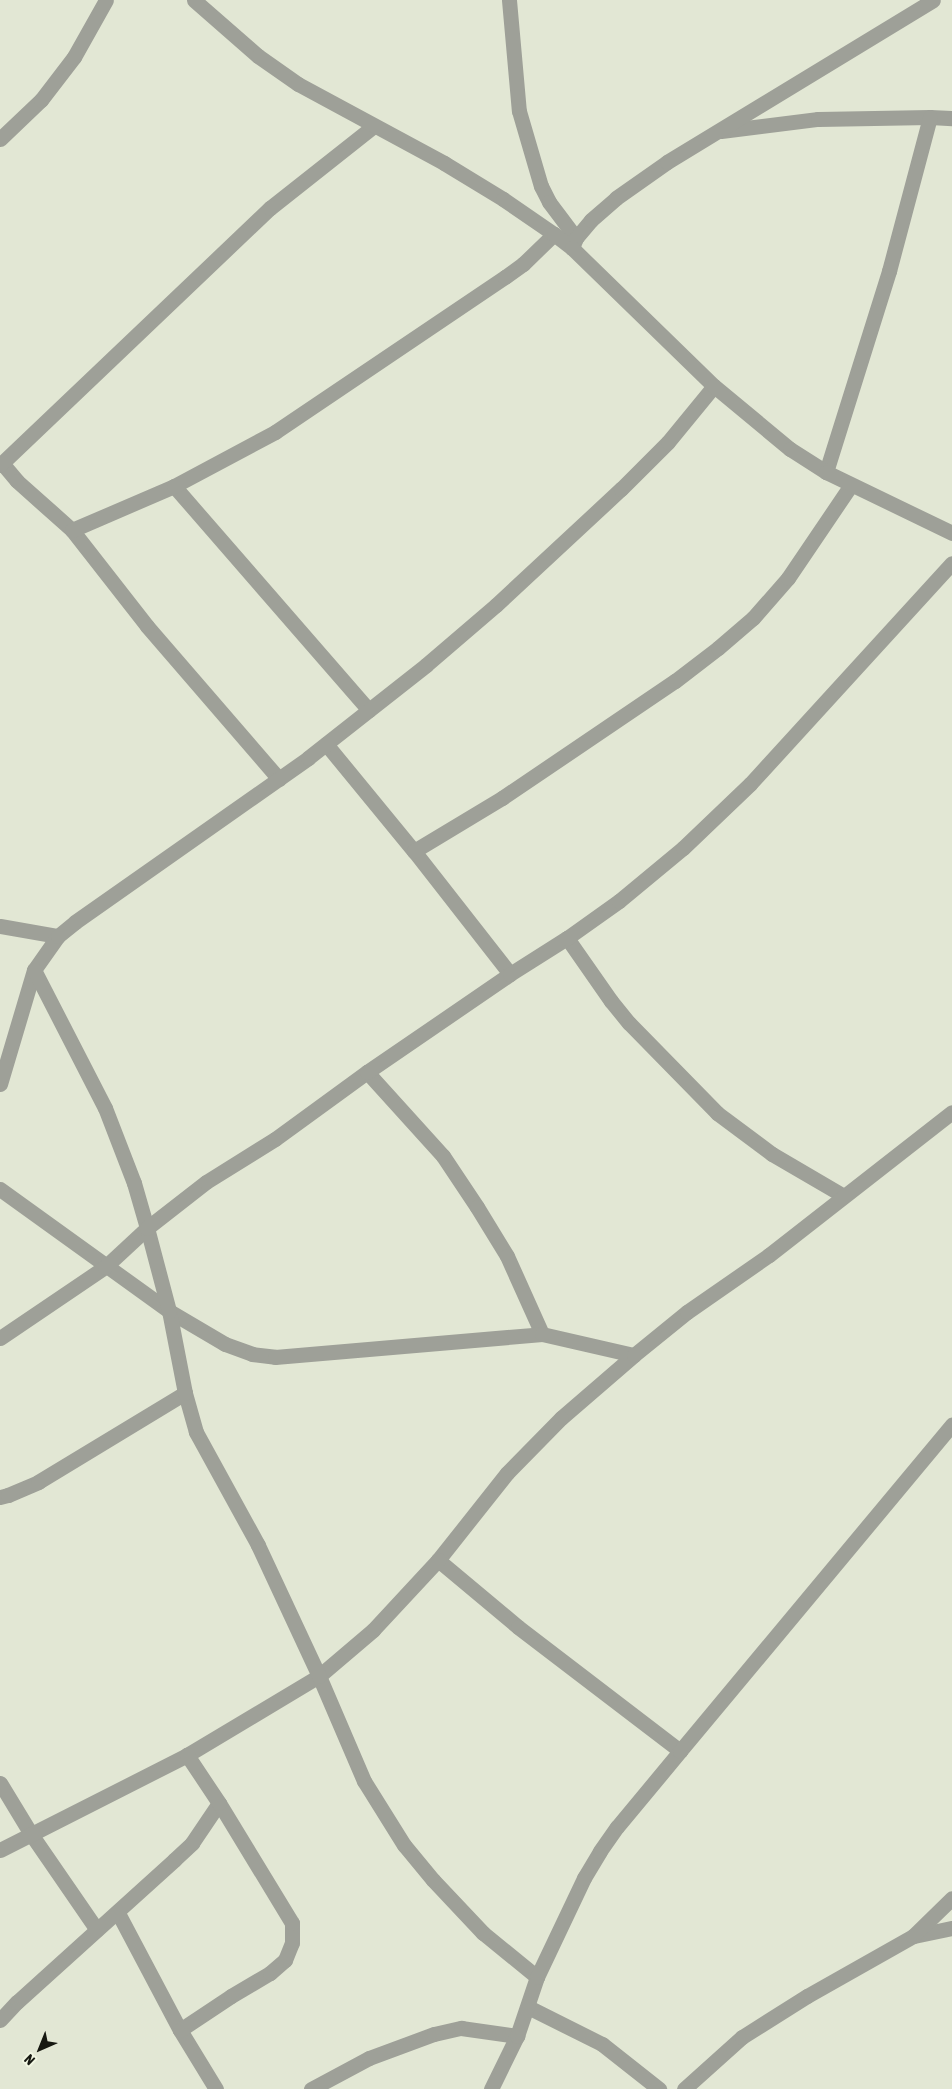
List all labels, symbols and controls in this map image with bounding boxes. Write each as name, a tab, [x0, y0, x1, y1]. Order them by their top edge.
north arrow	[15, 2024, 65, 2074]
text: N	[21, 2051, 38, 2068]

